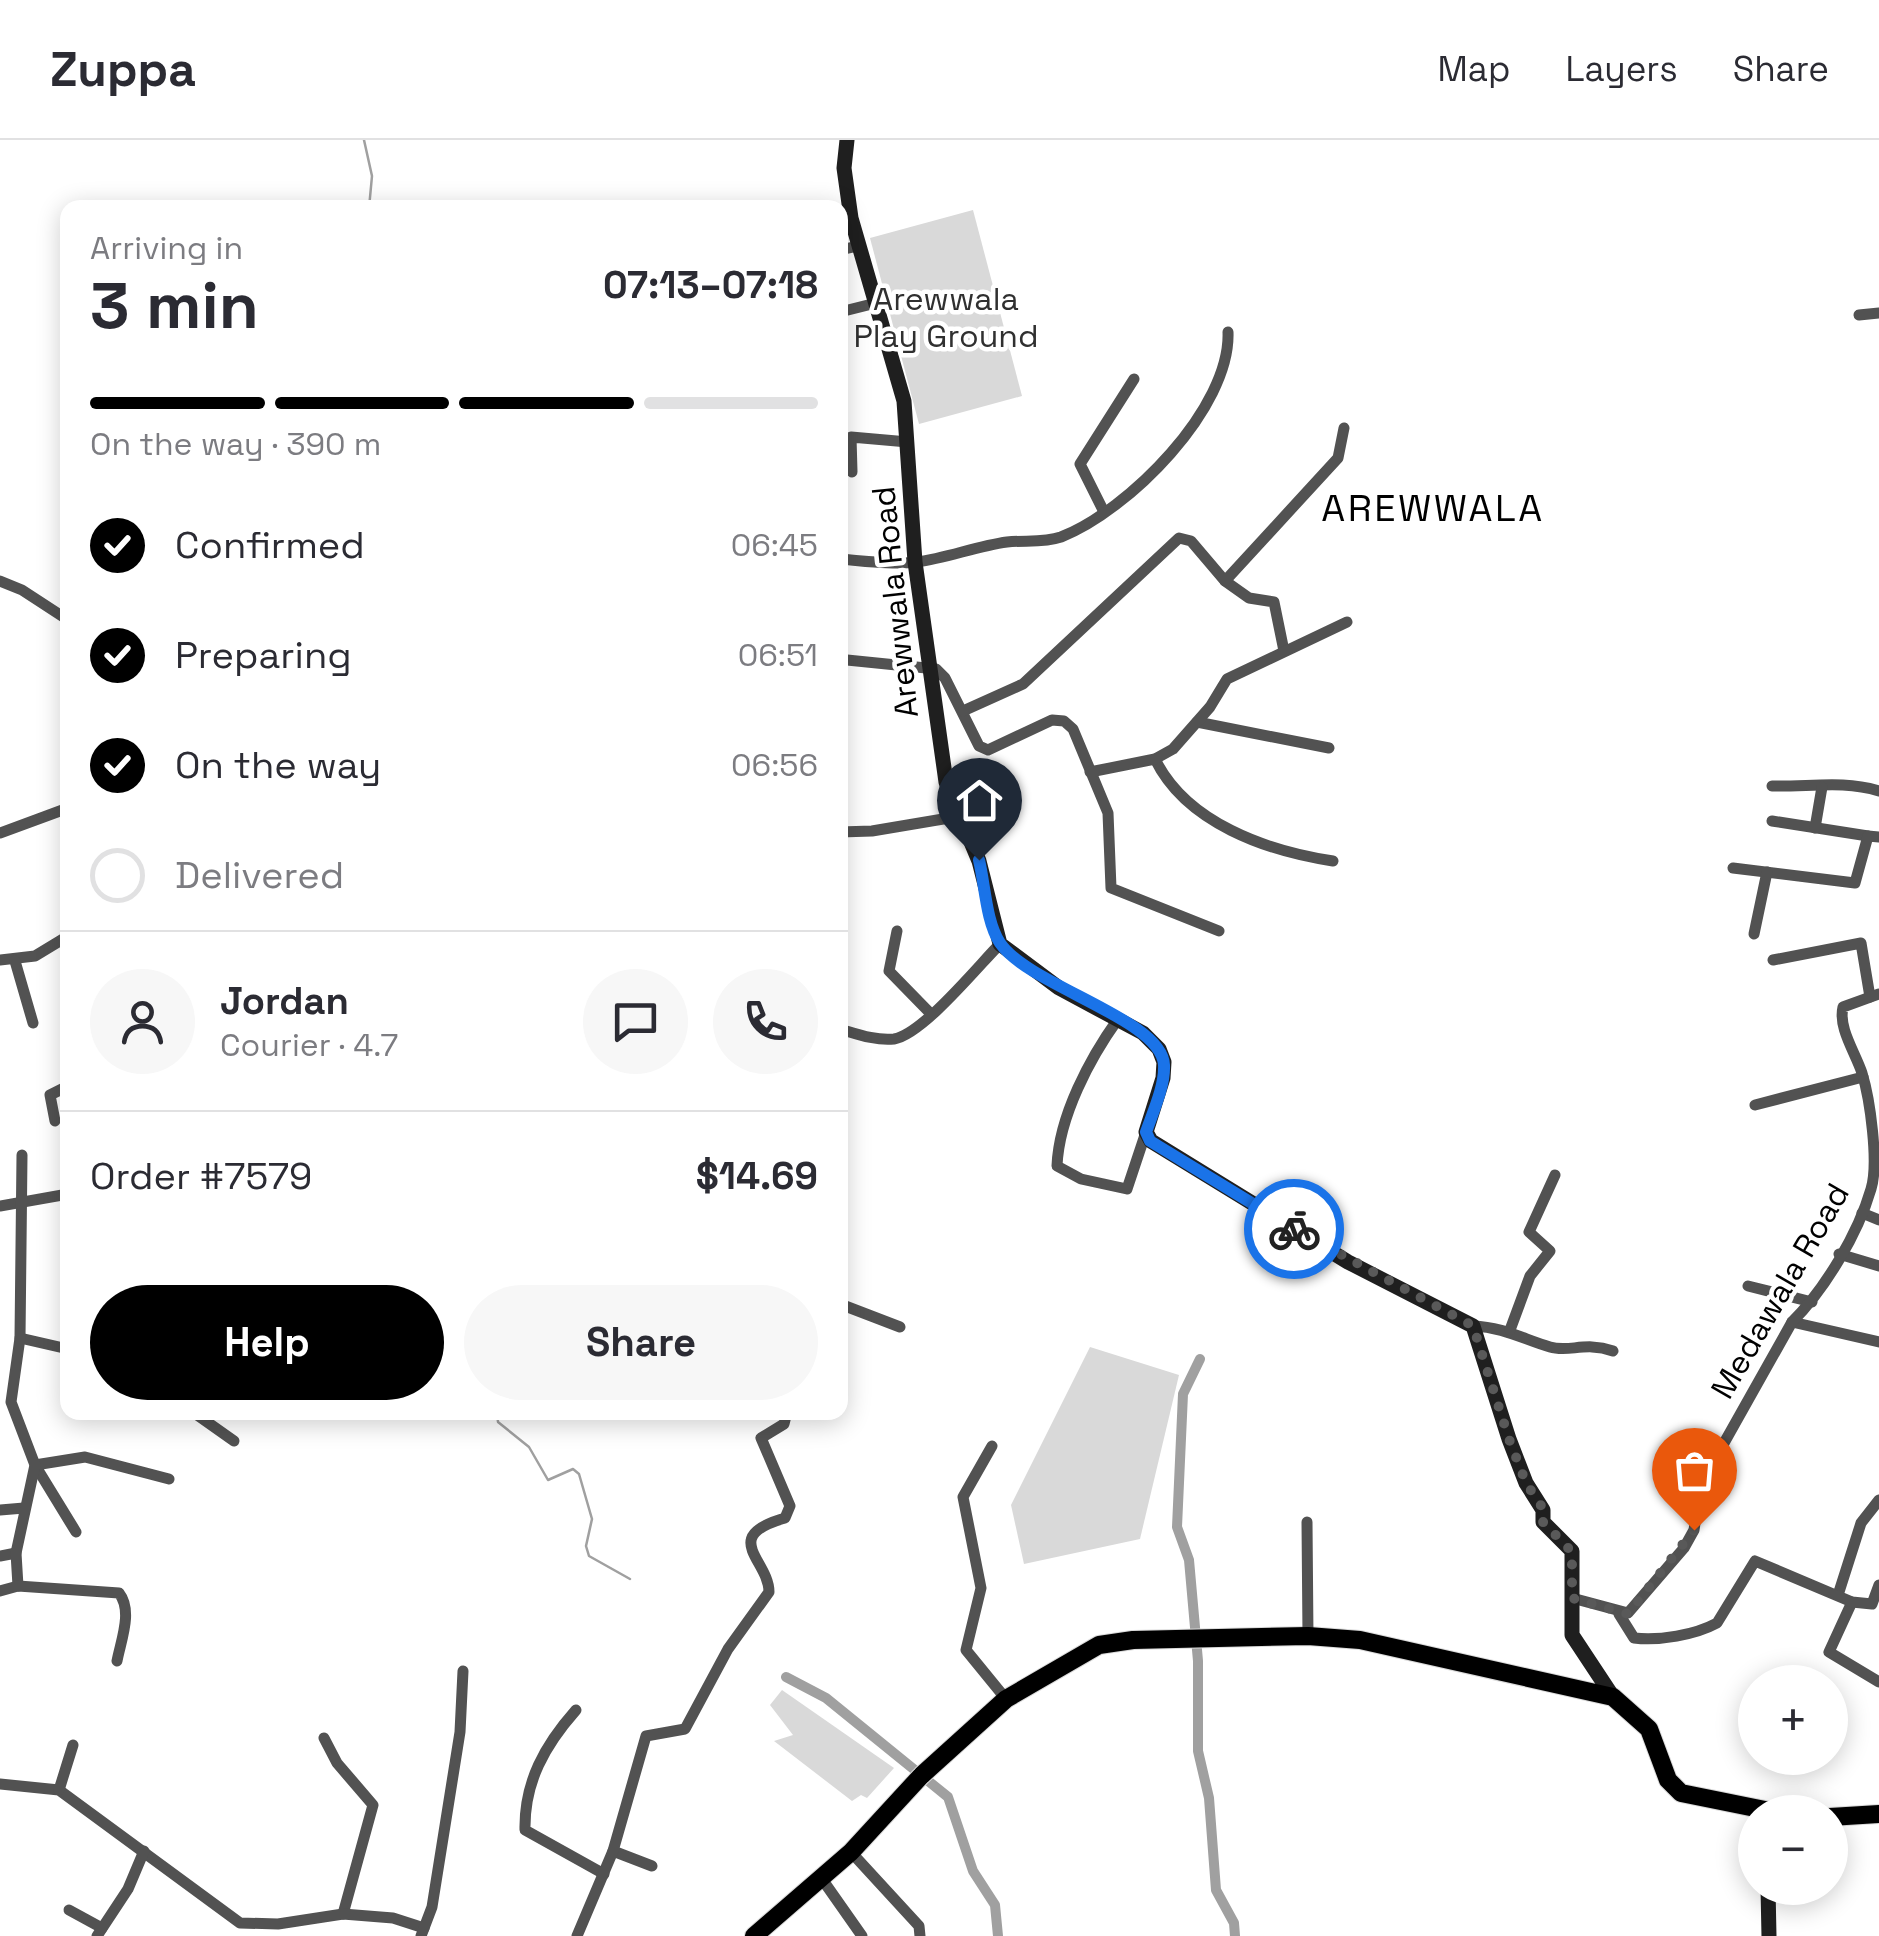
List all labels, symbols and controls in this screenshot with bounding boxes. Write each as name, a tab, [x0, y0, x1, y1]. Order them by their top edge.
text: Zuppa	[50, 39, 196, 100]
text: Map	[1437, 47, 1510, 91]
text: Layers	[1565, 47, 1678, 91]
text: Share	[1733, 47, 1829, 91]
text: Arriving in	[90, 228, 243, 268]
text: 07:13–07:18	[603, 261, 818, 309]
text: 3 min	[90, 264, 259, 347]
park label: Arewwala Play Ground	[853, 279, 1039, 356]
text: On the way · 390 m	[90, 424, 381, 464]
street label: Arewwala Road	[863, 484, 927, 720]
district label: AREWWALA	[1321, 484, 1545, 532]
icon: check	[90, 518, 145, 573]
text: Confirmed	[175, 521, 365, 569]
text: 06:45	[731, 525, 818, 565]
icon: check	[90, 628, 145, 683]
text: Preparing	[175, 631, 352, 679]
text: 06:51	[738, 635, 818, 675]
icon: check	[90, 738, 145, 793]
text: On the way	[175, 741, 381, 789]
text: 06:56	[731, 745, 818, 785]
pin	[937, 758, 1022, 861]
icon: home	[952, 773, 1007, 828]
text: Delivered	[175, 851, 344, 899]
button: person	[90, 969, 195, 1074]
button: chat	[583, 969, 688, 1074]
button: phone	[713, 969, 818, 1074]
text: Jordan	[220, 977, 349, 1025]
text: Courier · 4.7	[220, 1025, 398, 1065]
text: Order #7579	[90, 1152, 312, 1200]
text: $14.69	[696, 1152, 818, 1200]
street label: Medawala Road	[1702, 1176, 1858, 1406]
courier	[1244, 1179, 1344, 1279]
icon: bike	[1267, 1202, 1322, 1257]
button: Help	[90, 1285, 444, 1400]
button: Share	[464, 1285, 818, 1400]
pin	[1652, 1428, 1737, 1531]
icon: bag	[1667, 1443, 1722, 1498]
map controls	[1738, 1665, 1848, 1905]
button: +	[1738, 1665, 1848, 1775]
button: −	[1738, 1795, 1848, 1905]

